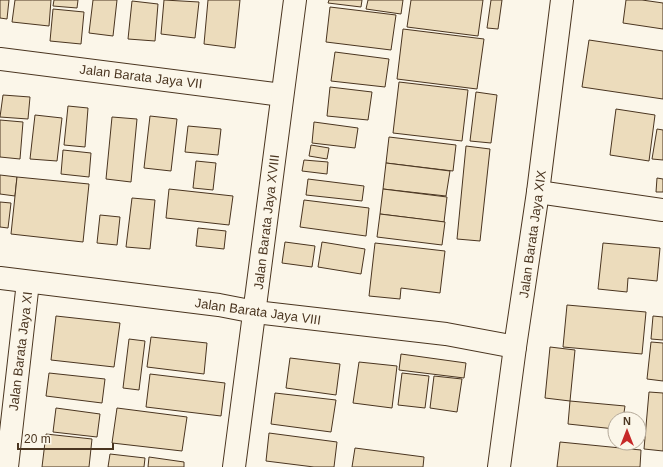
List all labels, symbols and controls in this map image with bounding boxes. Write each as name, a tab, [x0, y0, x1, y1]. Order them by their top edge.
street label: Jalan Barata Jaya VII	[79, 62, 203, 91]
street label: Jalan Barata Jaya XVIII	[251, 154, 282, 290]
street label: Jalan Barata Jaya XIX	[516, 169, 549, 299]
street label: Jalan Barata Jaya XI	[6, 291, 35, 412]
street label: Jalan Barata Jaya VIII	[194, 295, 322, 328]
north arrow	[607, 411, 647, 451]
text: N	[623, 415, 631, 427]
scale bar	[18, 425, 113, 451]
text: 20 m	[24, 432, 51, 446]

